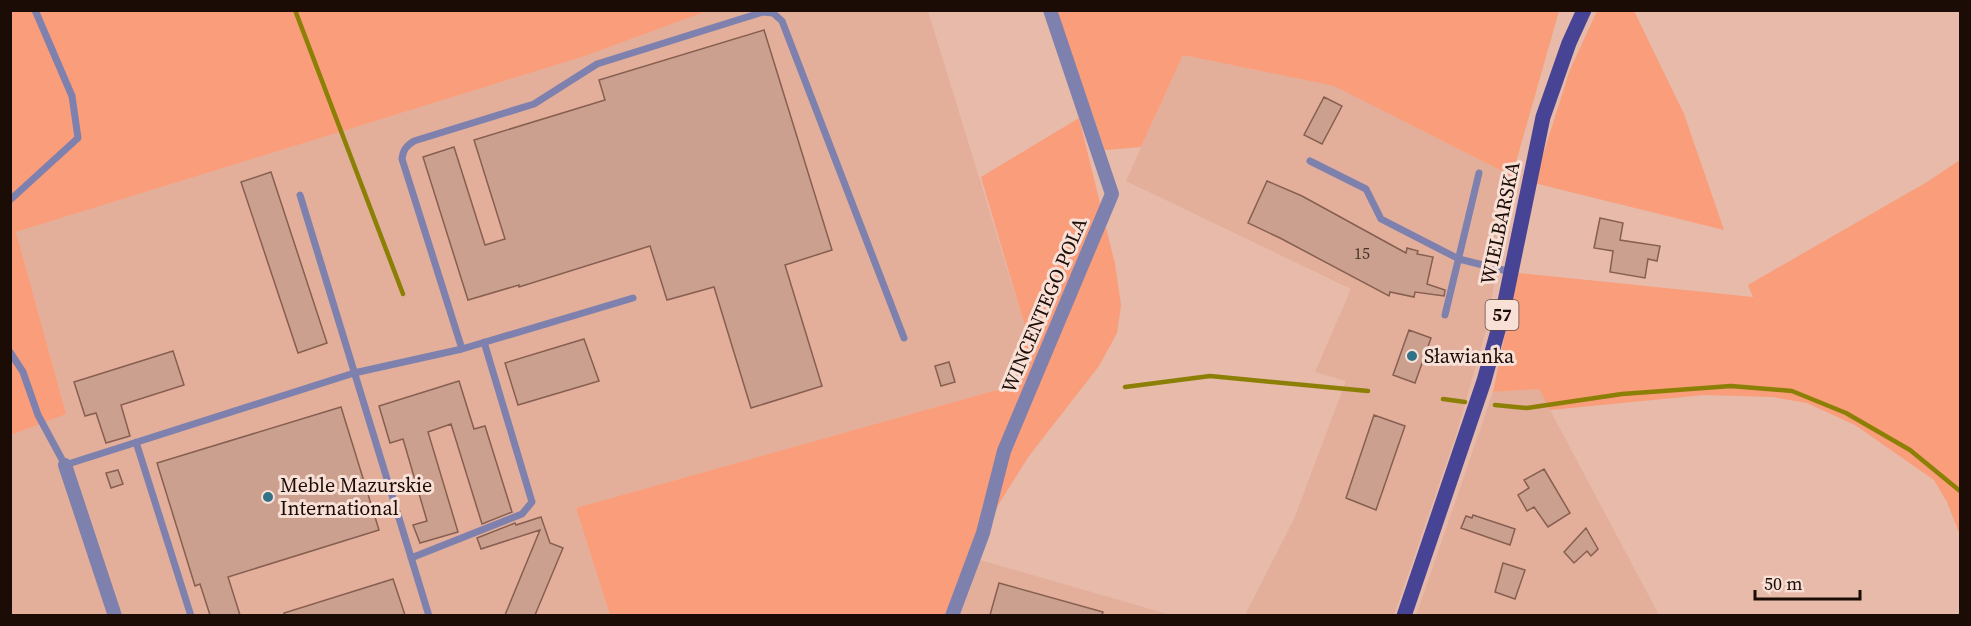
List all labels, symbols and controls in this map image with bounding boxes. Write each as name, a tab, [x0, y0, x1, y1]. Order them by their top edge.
street label: WIELBARSKA	[1473, 158, 1527, 287]
street label: WINCENTEGO POLA	[994, 212, 1094, 397]
house number: 15	[1354, 242, 1370, 264]
road number: 57	[1486, 300, 1518, 330]
place label: Sławianka	[1424, 342, 1515, 370]
marker: Sławianka	[1405, 349, 1419, 363]
place label: Meble Mazurskie International	[280, 471, 432, 522]
marker: Meble Mazurskie International	[261, 490, 275, 504]
scale bar	[1755, 563, 1860, 601]
text: 50 m	[1764, 571, 1802, 596]

